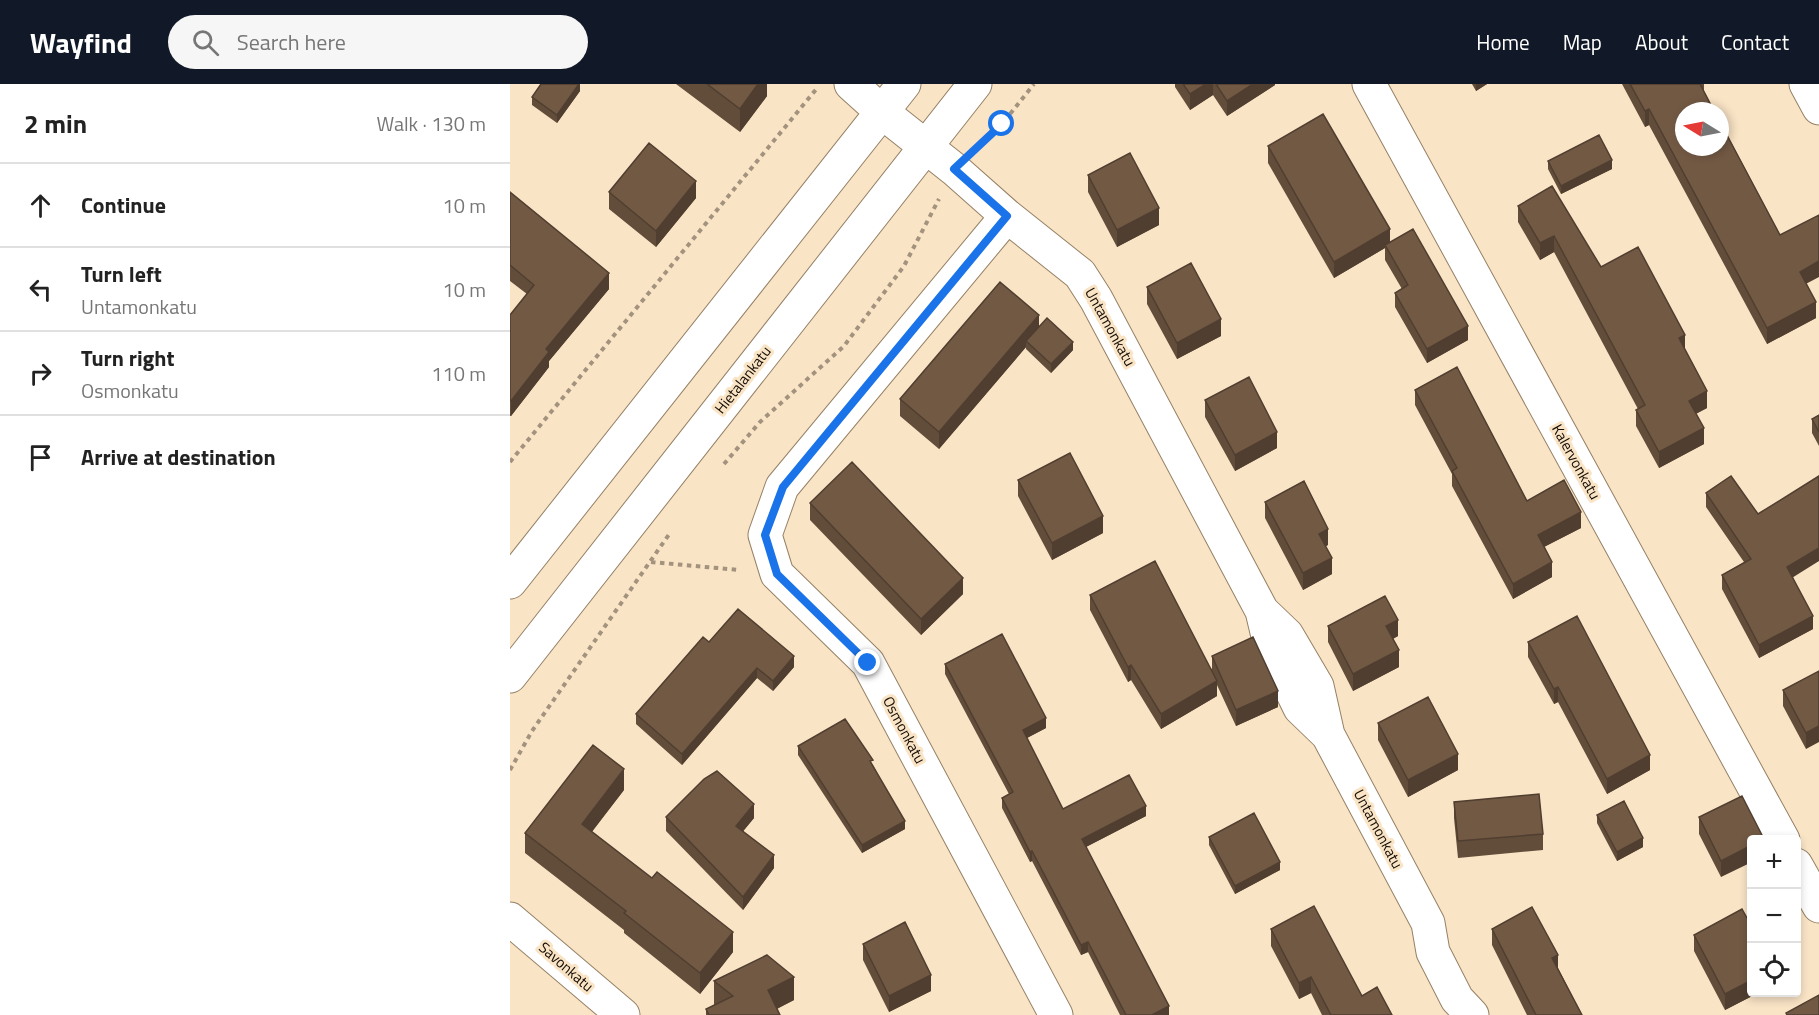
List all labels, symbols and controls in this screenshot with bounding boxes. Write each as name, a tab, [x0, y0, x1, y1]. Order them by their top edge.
search box	[168, 15, 588, 69]
text: Wayfind	[30, 21, 132, 64]
text: Search here	[237, 25, 346, 59]
icon: search	[189, 26, 222, 59]
text: Home	[1476, 26, 1530, 58]
text: Map	[1563, 26, 1602, 58]
text: About	[1635, 26, 1688, 58]
text: Contact	[1721, 26, 1789, 58]
north arrow	[1675, 102, 1729, 156]
text: 2 min	[24, 104, 87, 143]
text: Walk · 130 m	[377, 108, 486, 139]
route start	[988, 110, 1014, 136]
text: Continue	[81, 188, 166, 222]
icon: ahead	[24, 189, 57, 222]
text: 10 m	[442, 190, 486, 221]
text: Turn left	[81, 257, 162, 291]
icon: left	[24, 273, 57, 306]
text: 10 m	[442, 274, 486, 305]
street label: Untamonkatu	[1079, 283, 1142, 370]
text: Untamonkatu	[81, 291, 197, 322]
text: Turn right	[81, 341, 175, 375]
street label: Hietalankatu	[709, 341, 776, 419]
icon: right	[24, 357, 57, 390]
text: 110 m	[431, 358, 486, 389]
text: Osmonkatu	[81, 375, 179, 406]
street label: Kalervonkatu	[1546, 420, 1607, 504]
text: Arrive at destination	[81, 440, 276, 474]
icon: arrive	[24, 441, 57, 474]
route end	[854, 649, 880, 675]
street label: Osmonkatu	[877, 692, 932, 768]
street label: Untamonkatu	[1348, 785, 1409, 873]
map controls	[1747, 835, 1801, 997]
button: +	[1747, 835, 1801, 889]
button: −	[1747, 889, 1801, 943]
street label: Savonkatu	[534, 936, 599, 997]
button: locate	[1747, 943, 1801, 997]

